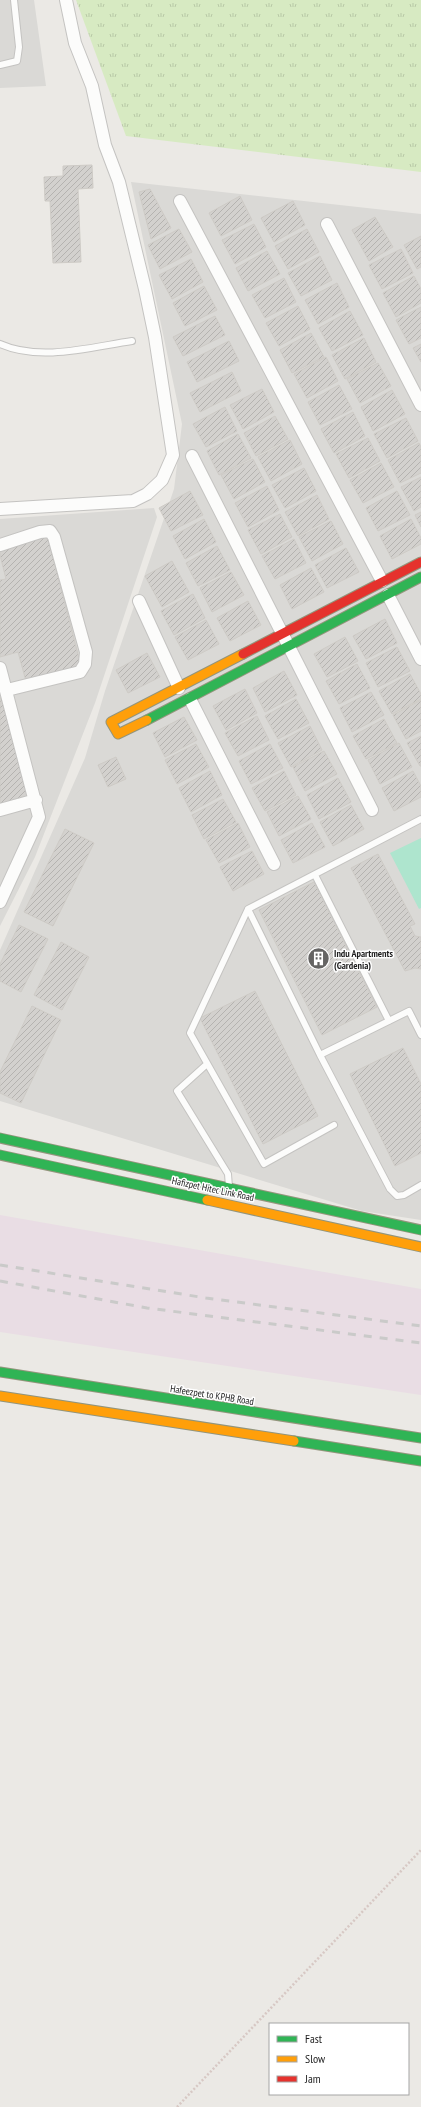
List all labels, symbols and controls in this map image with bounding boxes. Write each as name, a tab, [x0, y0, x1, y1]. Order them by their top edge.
building icon: Indu Apartments (Gardenia)	[305, 946, 331, 972]
place label: Indu Apartments (Gardenia)	[334, 947, 393, 972]
street label: Hafizpet Hitec Link Road	[171, 1174, 255, 1204]
street label: Hafeezpet to KPHB Road	[169, 1382, 255, 1408]
legend	[269, 2023, 409, 2095]
text: Fast	[305, 2031, 323, 2046]
text: Slow	[305, 2051, 326, 2066]
text: Jam	[304, 2071, 321, 2086]

